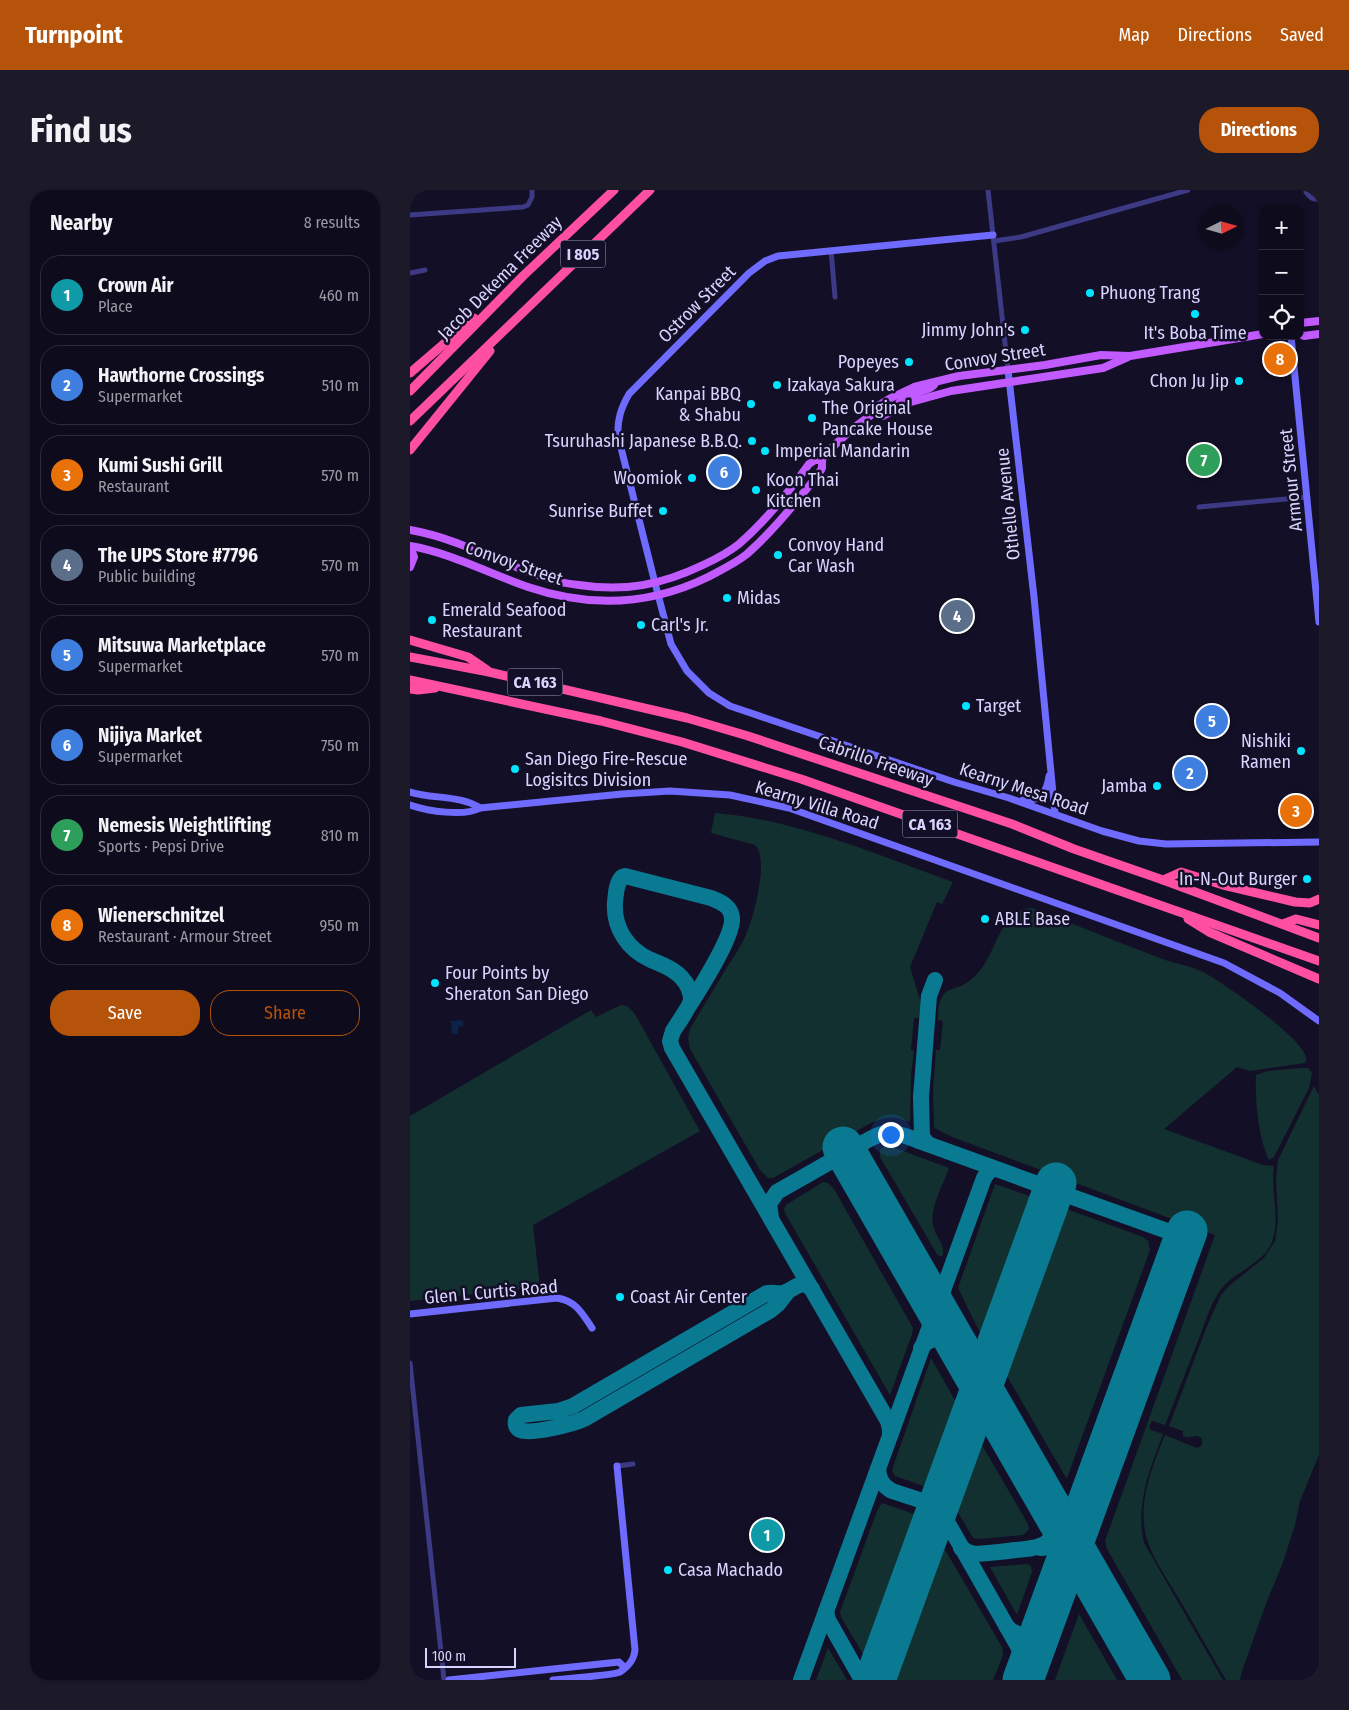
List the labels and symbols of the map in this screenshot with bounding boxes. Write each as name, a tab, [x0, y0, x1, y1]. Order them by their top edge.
north arrow	[1199, 205, 1244, 250]
street label: Jacob Dekema Freeway	[433, 211, 567, 345]
road number: I 805	[560, 241, 606, 268]
street label: Ostrow Street	[654, 261, 740, 347]
place label: Phuong Trang	[1100, 282, 1200, 304]
marker: Phuong Trang	[1084, 287, 1096, 299]
marker: It's Boba Time	[1189, 308, 1201, 320]
place label: Jimmy John's	[921, 319, 1015, 341]
place label: It's Boba Time	[1143, 322, 1247, 344]
marker: Jimmy John's	[1019, 324, 1031, 336]
street label: Convoy Street	[943, 338, 1047, 376]
pin: 8	[1264, 340, 1296, 378]
place label: Popeyes	[838, 351, 899, 373]
marker: Popeyes	[903, 356, 915, 368]
place label: Chon Ju Jip	[1150, 370, 1229, 392]
place label: Izakaya Sakura	[787, 374, 895, 396]
marker: Chon Ju Jip	[1233, 375, 1245, 387]
marker: Izakaya Sakura	[771, 379, 783, 391]
place label: Kanpai BBQ & Shabu	[655, 383, 741, 426]
place label: The Original Pancake House	[822, 397, 933, 440]
marker: Kanpai BBQ & Shabu	[745, 398, 757, 410]
marker: The Original Pancake House	[806, 412, 818, 424]
street label: Armour Street	[1275, 427, 1307, 532]
place label: Tsuruhashi Japanese B.B.Q.	[545, 430, 742, 452]
marker: Tsuruhashi Japanese B.B.Q.	[746, 435, 758, 447]
place label: Imperial Mandarin	[775, 440, 910, 462]
pin: 7	[1188, 441, 1220, 479]
marker: Imperial Mandarin	[759, 445, 771, 457]
street label: Othello Avenue	[991, 447, 1025, 561]
pin: 6	[708, 453, 740, 491]
place label: Woomiok	[614, 467, 683, 489]
place label: Koon Thai Kitchen	[766, 469, 839, 512]
marker: Woomiok	[686, 472, 698, 484]
marker: Koon Thai Kitchen	[750, 484, 762, 496]
place label: Sunrise Buffet	[549, 500, 653, 522]
marker: Sunrise Buffet	[657, 505, 669, 517]
place label: Convoy Hand Car Wash	[788, 534, 884, 577]
street label: Convoy Street	[462, 536, 566, 590]
marker: Convoy Hand Car Wash	[772, 549, 784, 561]
place label: Midas	[737, 587, 781, 609]
marker: Midas	[721, 592, 733, 604]
pin: 4	[941, 597, 973, 635]
place label: Emerald Seafood Restaurant	[442, 599, 566, 642]
marker: Emerald Seafood Restaurant	[426, 614, 438, 626]
place label: Carl's Jr.	[651, 614, 709, 636]
marker: Carl's Jr.	[635, 619, 647, 631]
road number: CA 163	[508, 668, 562, 696]
place label: Target	[976, 695, 1021, 717]
marker: Target	[960, 700, 972, 712]
pin: 5	[1196, 702, 1228, 740]
place label: Nishiki Ramen	[1240, 730, 1291, 773]
street label: Cabrillo Freeway	[816, 731, 936, 791]
marker: Nishiki Ramen	[1295, 745, 1307, 757]
place label: San Diego Fire-Rescue Logisitcs Division	[525, 748, 687, 791]
pin: 2	[1174, 754, 1206, 792]
street label: Kearny Mesa Road	[957, 758, 1091, 820]
marker: San Diego Fire-Rescue Logisitcs Division	[509, 763, 521, 775]
place label: Jamba	[1101, 775, 1147, 797]
street label: Kearny Villa Road	[752, 776, 882, 834]
marker: Jamba	[1151, 780, 1163, 792]
pin: 3	[1280, 792, 1312, 830]
road number: CA 163	[902, 810, 958, 838]
place label: In-N-Out Burger	[1179, 868, 1298, 890]
marker: In-N-Out Burger	[1301, 873, 1313, 885]
place label: ABLE Base	[995, 908, 1070, 930]
marker: ABLE Base	[979, 913, 991, 925]
place label: Four Points by Sheraton San Diego	[445, 962, 589, 1005]
marker: Four Points by Sheraton San Diego	[429, 977, 441, 989]
your location	[878, 1122, 904, 1148]
street label: Glen L Curtis Road	[423, 1275, 559, 1309]
place label: Coast Air Center	[630, 1286, 748, 1308]
marker: Coast Air Center	[614, 1291, 626, 1303]
pin: 1	[751, 1516, 783, 1554]
place label: Casa Machado	[678, 1559, 783, 1581]
marker: Casa Machado	[662, 1564, 674, 1576]
scale bar	[425, 1645, 516, 1668]

